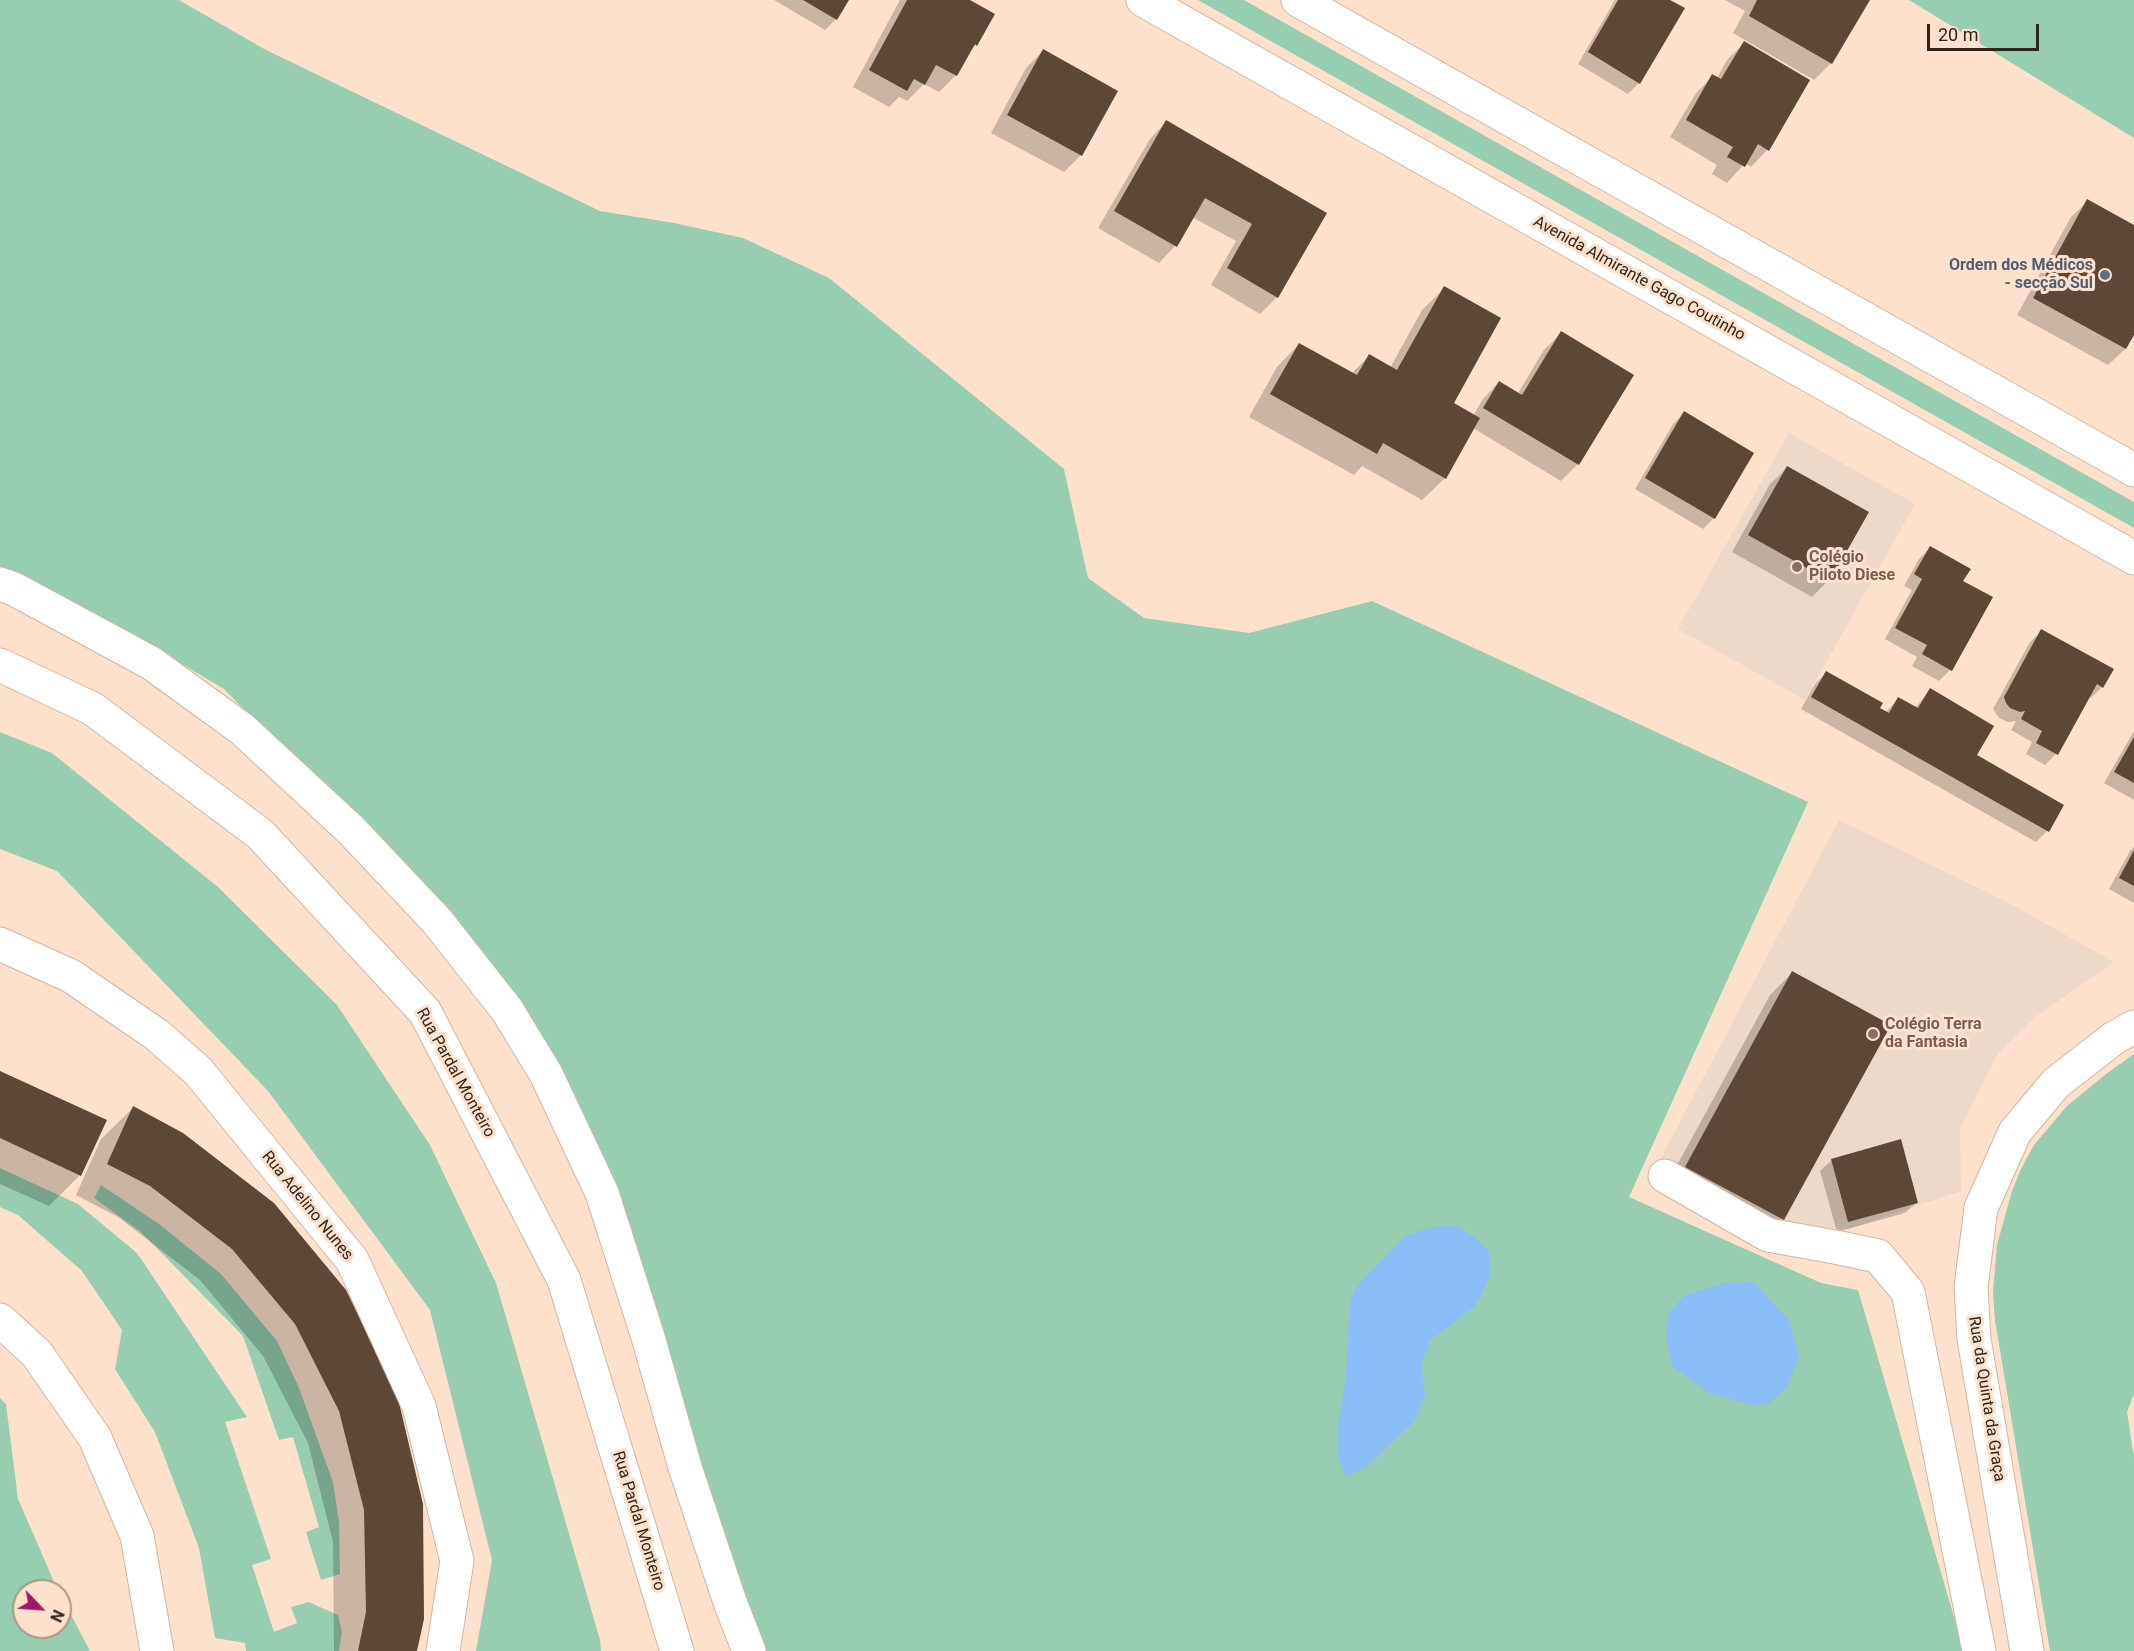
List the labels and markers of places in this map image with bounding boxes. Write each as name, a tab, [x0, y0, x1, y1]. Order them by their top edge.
place label: Ordem dos Médicos - secção Sul	[1949, 256, 2093, 294]
marker: Ordem dos Médicos - secção Sul	[2098, 268, 2112, 282]
place label: Colégio Piloto Diese	[1809, 548, 1895, 586]
marker: Colégio Piloto Diese	[1790, 560, 1804, 574]
place label: Colégio Terra da Fantasia	[1885, 1015, 1982, 1053]
marker: Colégio Terra da Fantasia	[1866, 1027, 1880, 1041]

